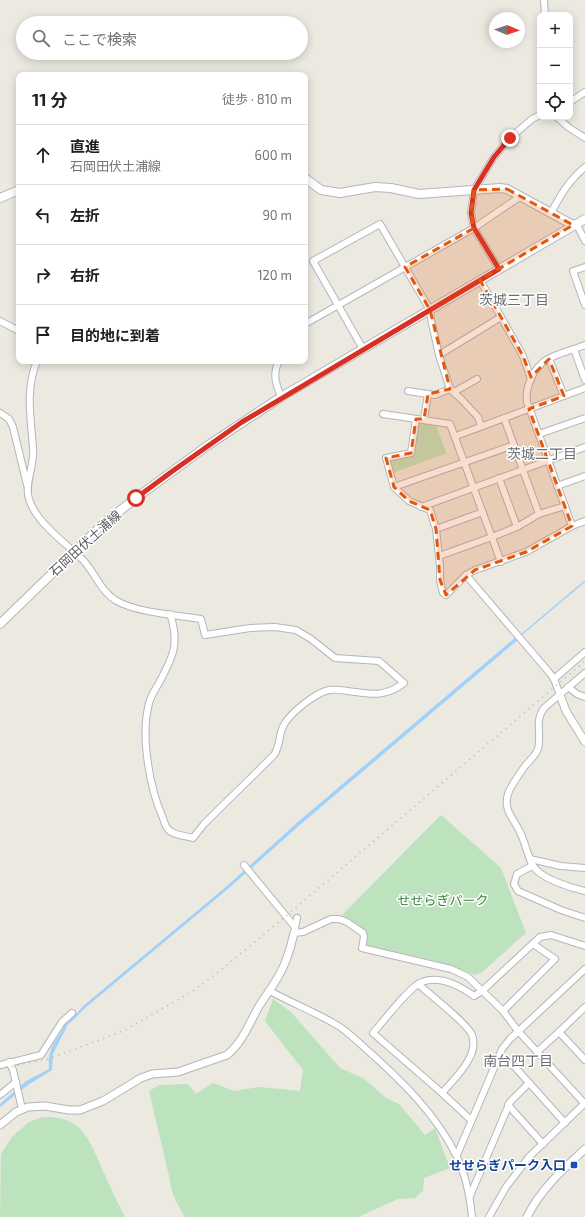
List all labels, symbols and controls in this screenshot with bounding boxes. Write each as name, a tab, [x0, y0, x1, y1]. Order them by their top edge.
north arrow	[489, 12, 525, 48]
map controls	[537, 12, 573, 120]
button: +	[537, 12, 573, 48]
search box	[16, 16, 308, 60]
icon: search	[30, 27, 52, 49]
text: ここで検索	[62, 30, 137, 48]
button: −	[537, 48, 573, 84]
button: locate	[537, 84, 573, 120]
text: 11 分	[32, 89, 67, 109]
text: 徒歩 · 810 m	[222, 91, 292, 107]
route end	[501, 129, 519, 147]
text: 直進	[70, 137, 100, 155]
icon: ahead	[32, 144, 54, 166]
text: 600 m	[255, 147, 292, 163]
text: 石岡田伏土浦線	[70, 158, 161, 174]
icon: left	[32, 204, 54, 226]
text: 左折	[70, 206, 100, 224]
text: 90 m	[262, 207, 292, 223]
icon: right	[32, 264, 54, 286]
text: 右折	[70, 266, 100, 284]
text: 120 m	[257, 267, 292, 283]
district label: 茨城三丁目	[479, 291, 549, 308]
icon: arrive	[32, 324, 54, 346]
text: 目的地に到着	[70, 326, 160, 344]
district label: 茨城二丁目	[507, 445, 577, 462]
route start	[127, 489, 145, 507]
street label: 石岡田伏土浦線	[46, 507, 124, 579]
park label: せせらぎパーク	[397, 892, 489, 908]
district label: 南台四丁目	[483, 1052, 553, 1069]
place label: せせらぎパーク入口	[449, 1157, 566, 1173]
marker: せせらぎパーク入口	[569, 1160, 579, 1170]

